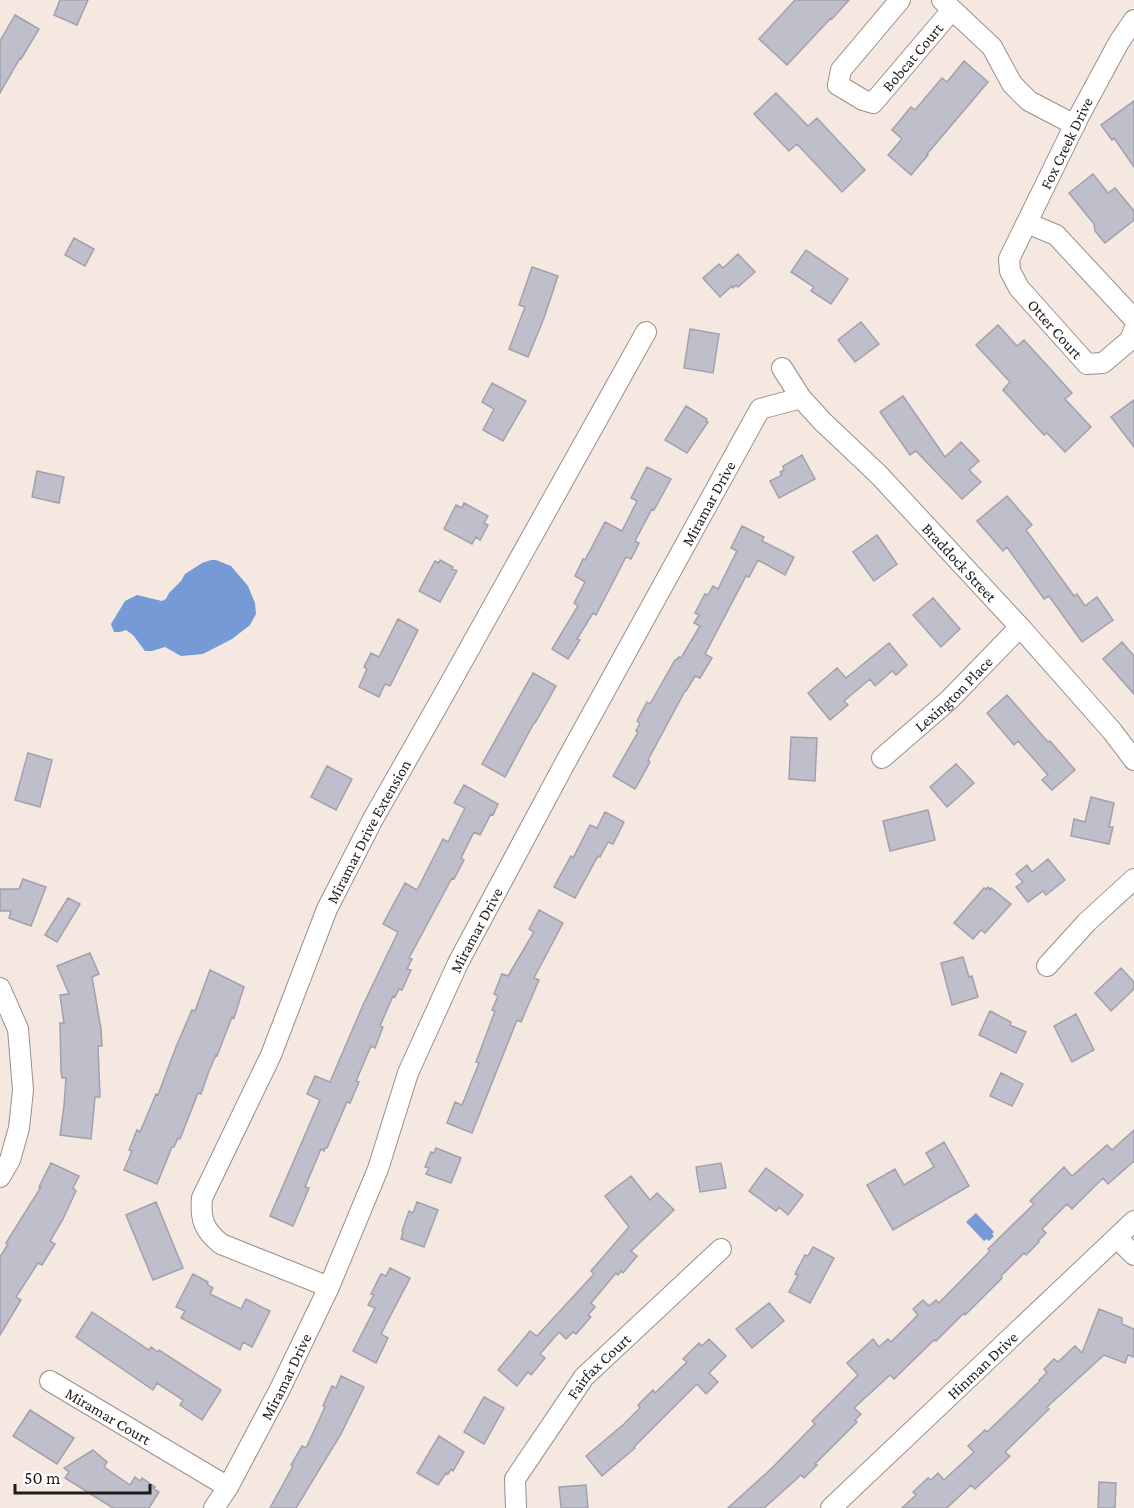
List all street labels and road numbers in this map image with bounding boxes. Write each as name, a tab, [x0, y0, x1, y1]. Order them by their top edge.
street label: Bobcat Court	[879, 19, 947, 95]
street label: Fox Creek Drive	[1037, 95, 1096, 192]
street label: Otter Court	[1024, 296, 1087, 363]
street label: Miramar Drive	[678, 458, 739, 549]
street label: Braddock Street	[919, 520, 1000, 606]
street label: Lexington Place	[911, 653, 996, 735]
street label: Miramar Drive Extension	[323, 756, 414, 906]
street label: Miramar Drive	[447, 885, 506, 975]
street label: Hinman Drive	[944, 1328, 1021, 1402]
street label: Fairfax Court	[564, 1330, 634, 1402]
street label: Miramar Drive	[257, 1331, 314, 1423]
street label: Miramar Court	[63, 1384, 154, 1448]

